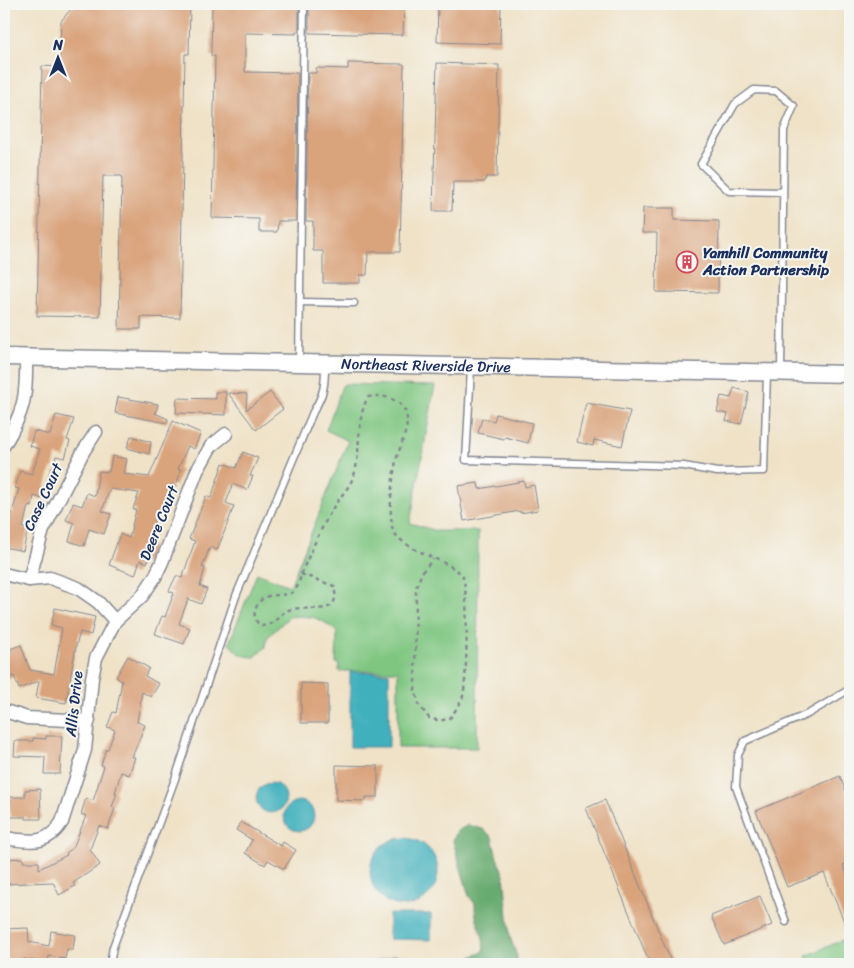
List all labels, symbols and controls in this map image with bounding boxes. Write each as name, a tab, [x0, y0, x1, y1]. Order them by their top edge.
north arrow	[32, 32, 82, 82]
text: N	[52, 33, 63, 58]
place label: Yamhill Community Action Partnership	[702, 240, 829, 283]
building icon: Yamhill Community Action Partnership	[675, 250, 699, 274]
street label: Northeast Riverside Drive	[341, 351, 511, 380]
street label: Case Court	[16, 458, 70, 535]
street label: Deere Court	[132, 481, 186, 564]
street label: Allis Drive	[58, 670, 90, 739]

